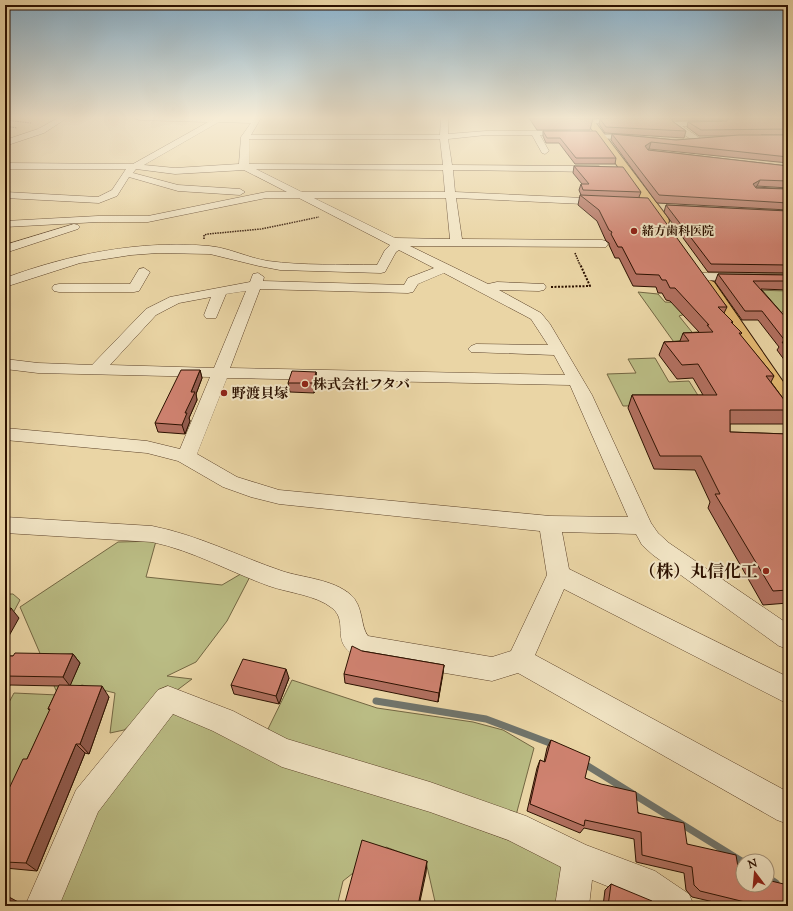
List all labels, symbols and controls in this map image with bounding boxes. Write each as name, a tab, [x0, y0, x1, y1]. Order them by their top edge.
place label: 緒方歯科医院	[642, 223, 714, 241]
marker: 緒方歯科医院	[629, 226, 639, 236]
place label: 株式会社フタバ	[313, 376, 410, 396]
marker: 株式会社フタバ	[300, 379, 310, 389]
place label: 野渡貝塚	[232, 385, 288, 405]
marker: 野渡貝塚	[219, 388, 229, 398]
place label: （株）丸信化工	[639, 561, 758, 585]
marker: （株）丸信化工	[761, 566, 771, 576]
north arrow	[735, 853, 775, 893]
text: N	[745, 855, 759, 874]

